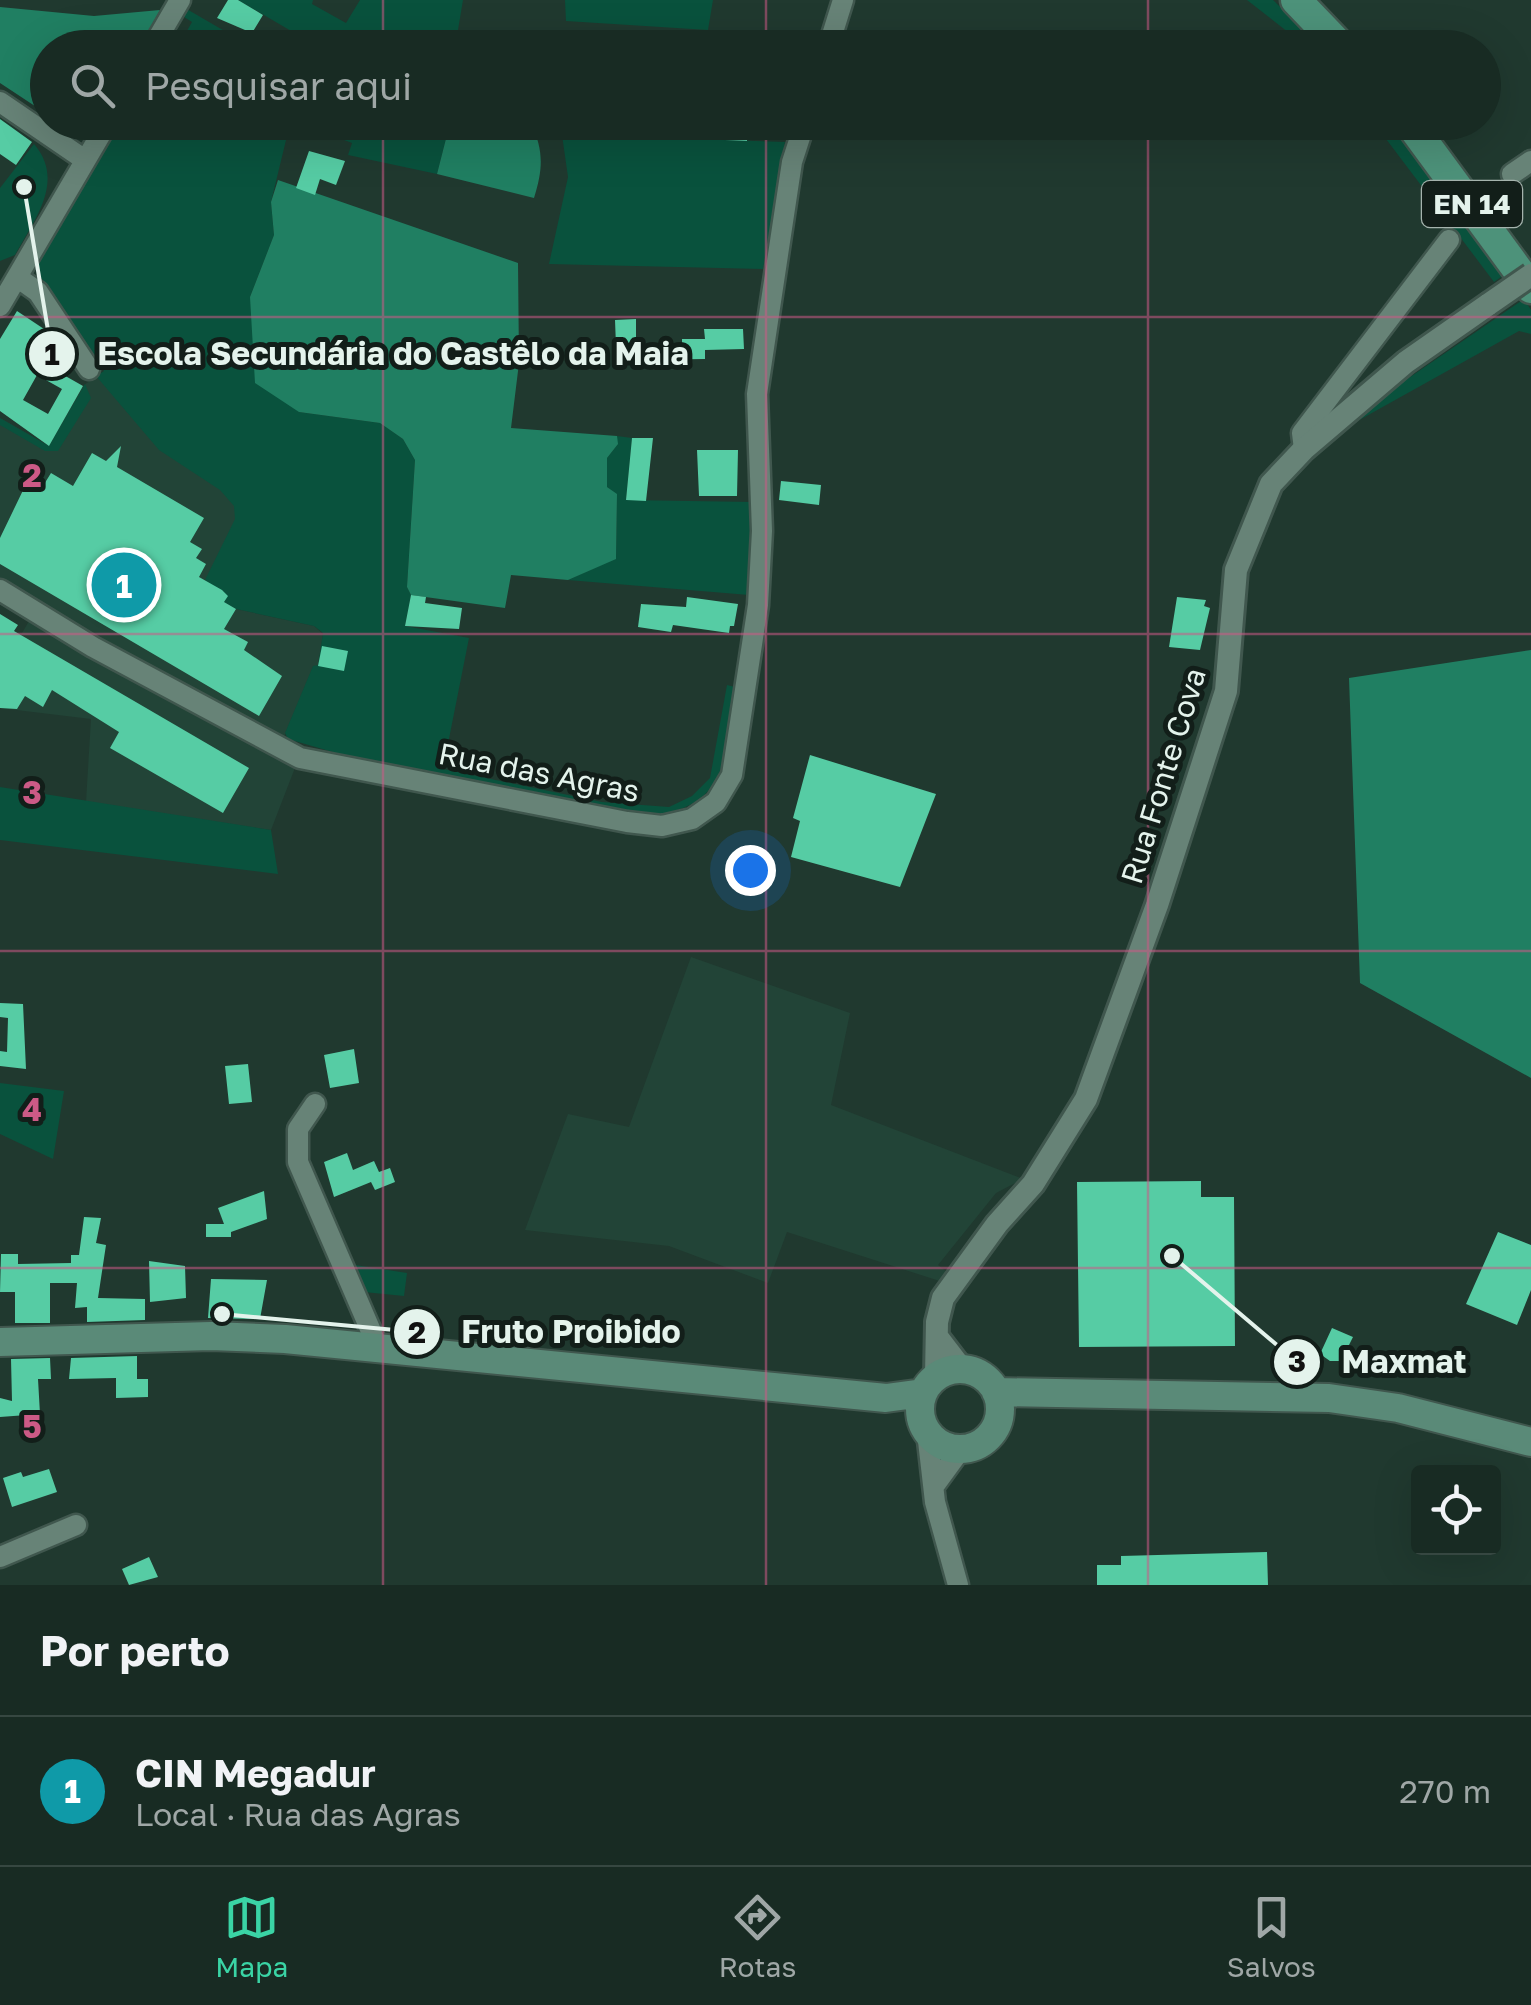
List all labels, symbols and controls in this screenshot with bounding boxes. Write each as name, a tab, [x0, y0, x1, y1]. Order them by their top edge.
search box	[30, 30, 1501, 140]
icon: search	[65, 58, 120, 113]
text: Pesquisar aqui	[145, 63, 412, 108]
road number: EN 14	[1422, 181, 1522, 227]
callout: Escola Secundária do Castêlo da Maia	[27, 323, 709, 385]
text: Escola Secundária do Castêlo da Maia	[97, 334, 689, 372]
text: 1	[44, 336, 60, 372]
text: 2	[22, 456, 42, 494]
pin: 1	[92, 548, 156, 622]
street label: Rua Fonte Cova	[1113, 664, 1213, 888]
street label: Rua das Agras	[436, 735, 643, 809]
text: 3	[22, 773, 42, 811]
your location	[725, 845, 776, 896]
text: 4	[22, 1090, 42, 1128]
callout: Fruto Proibido	[392, 1301, 701, 1363]
text: Fruto Proibido	[461, 1312, 681, 1350]
text: 2	[408, 1314, 426, 1350]
callout: Maxmat	[1272, 1331, 1487, 1393]
text: Maxmat	[1342, 1342, 1466, 1380]
text: 3	[1288, 1343, 1306, 1379]
text: 5	[22, 1407, 42, 1445]
map controls	[1411, 1465, 1501, 1555]
button: locate	[1411, 1465, 1501, 1555]
text: Por perto	[40, 1625, 230, 1675]
text: CIN Megadur	[135, 1750, 376, 1795]
text: 1	[64, 1772, 81, 1810]
text: 270 m	[1399, 1772, 1491, 1810]
text: Local · Rua das Agras	[135, 1795, 461, 1833]
tab: Mapa	[215, 1890, 288, 1983]
tab: Rotas	[719, 1890, 796, 1983]
tab: Salvos	[1227, 1890, 1316, 1983]

